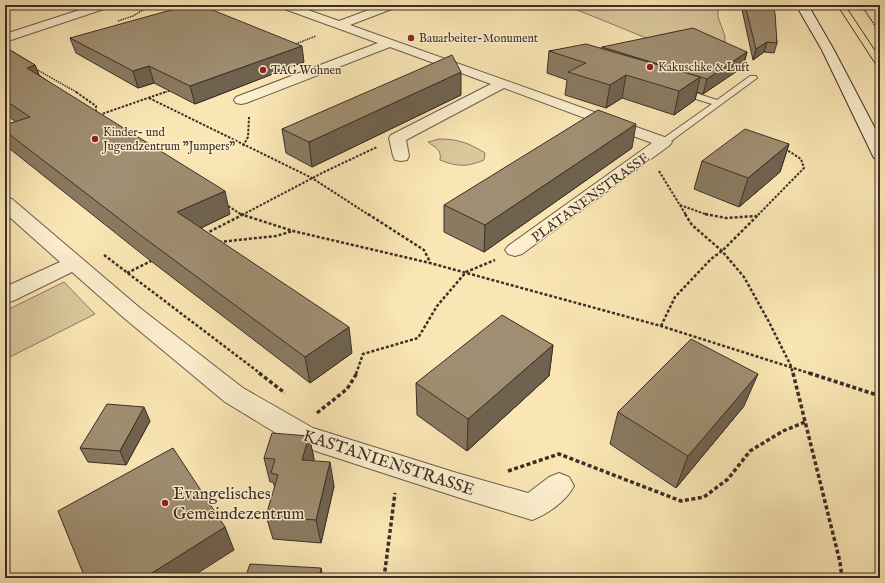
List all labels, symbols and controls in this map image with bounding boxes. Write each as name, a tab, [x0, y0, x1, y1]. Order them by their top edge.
place label: Bauarbeiter-Monument	[419, 31, 538, 46]
marker: Bauarbeiter-Monument	[406, 33, 416, 43]
place label: Kakuschke & Luft	[658, 60, 750, 75]
marker: Kakuschke & Luft	[645, 62, 655, 72]
place label: TAG Wohnen	[271, 63, 342, 78]
marker: TAG Wohnen	[258, 65, 268, 75]
place label: Kinder- und Jugendzentrum "Jumpers"	[101, 125, 235, 155]
marker: Kinder- und Jugendzentrum "Jumpers"	[90, 134, 100, 144]
street label: PLATANENSTRASSE	[528, 149, 653, 247]
street label: KASTANIENSTRASSE	[300, 426, 477, 501]
place label: Evangelisches Gemeindezentrum	[173, 484, 304, 525]
marker: Evangelisches Gemeindezentrum	[160, 498, 170, 508]

